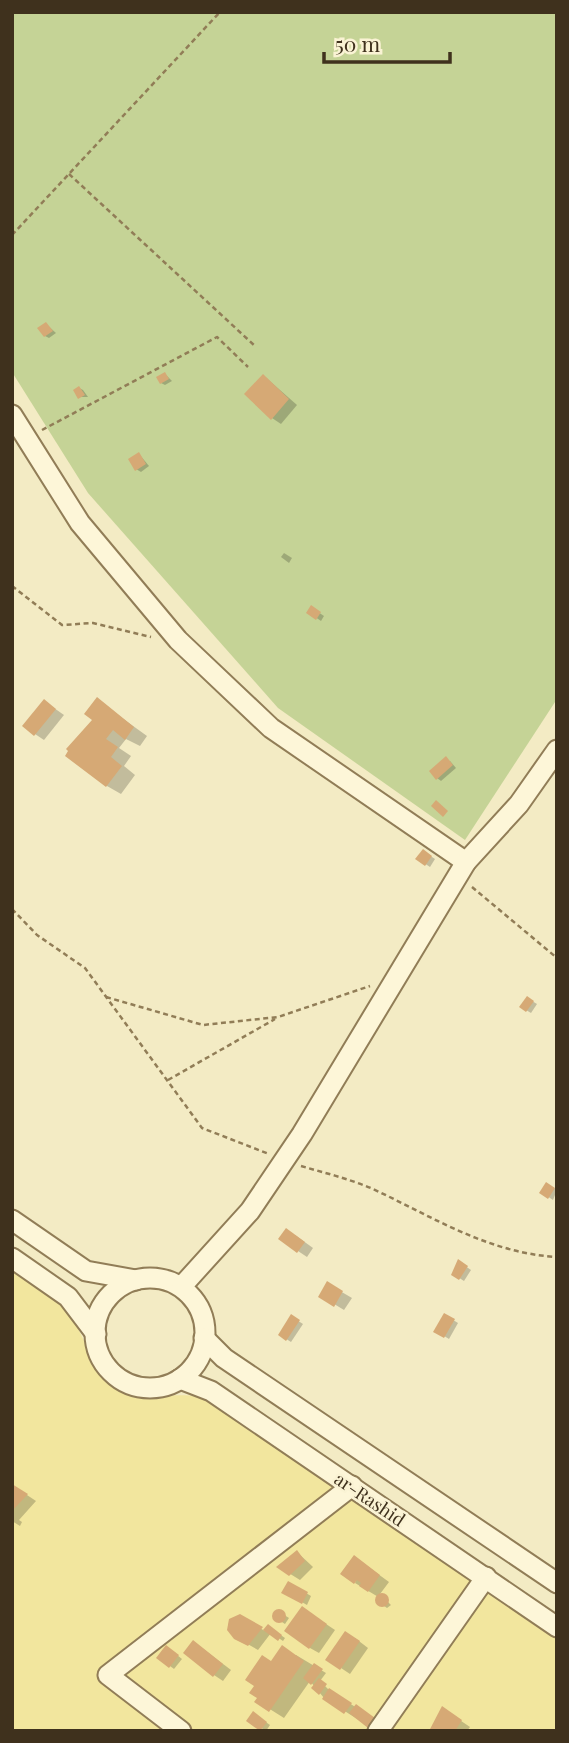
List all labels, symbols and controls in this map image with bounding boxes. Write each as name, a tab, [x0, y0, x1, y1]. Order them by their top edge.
scale bar	[324, 21, 450, 65]
text: 50 m	[335, 29, 381, 57]
street label: ar-Rashid	[330, 1467, 411, 1532]

